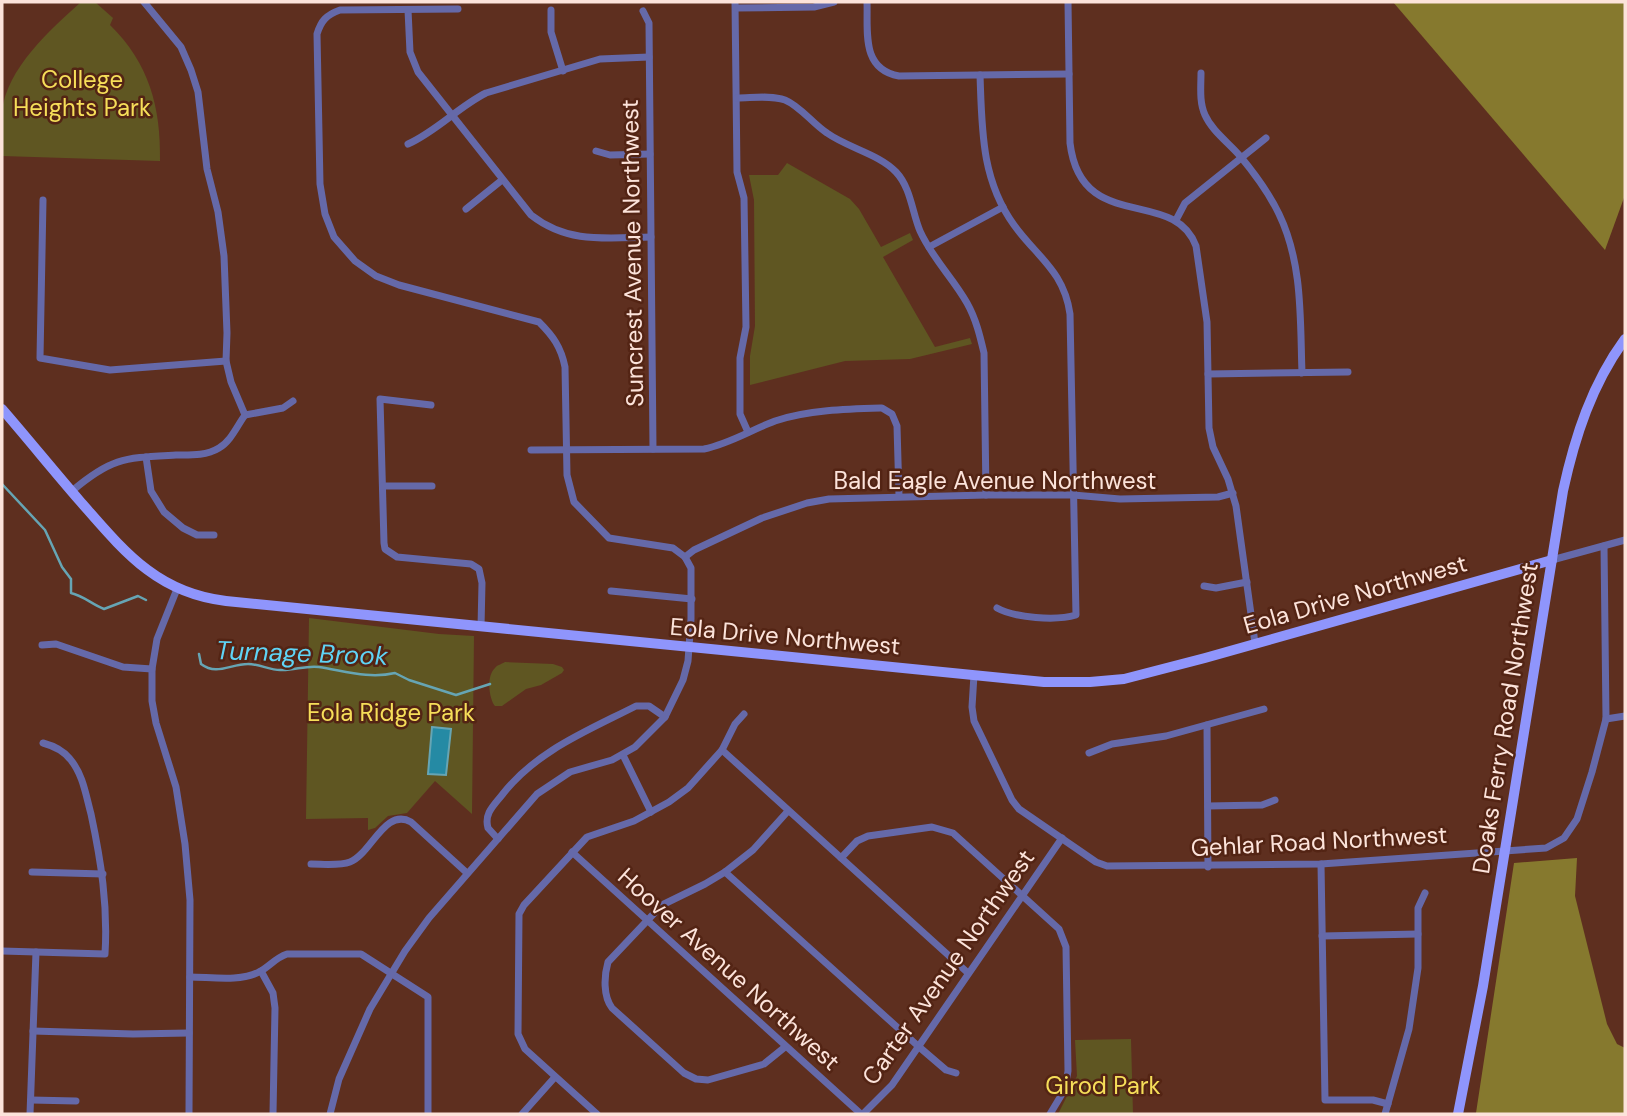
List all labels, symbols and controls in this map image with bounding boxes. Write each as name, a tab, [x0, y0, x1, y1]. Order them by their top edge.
park label: College Heights Park	[13, 64, 151, 123]
street label: Suncrest Avenue Northwest	[614, 99, 650, 407]
street label: Bald Eagle Avenue Northwest	[834, 465, 1156, 496]
street label: Eola Drive Northwest	[1240, 547, 1470, 641]
street label: Doaks Ferry Road Northwest	[1465, 560, 1545, 876]
street label: Eola Drive Northwest	[669, 610, 901, 662]
water label: Turnage Brook	[215, 633, 389, 673]
park label: Eola Ridge Park	[307, 697, 475, 728]
street label: Gehlar Road Northwest	[1190, 819, 1448, 863]
street label: Carter Avenue Northwest	[855, 843, 1041, 1091]
street label: Hoover Avenue Northwest	[611, 861, 847, 1077]
park label: Girod Park	[1045, 1070, 1161, 1101]

